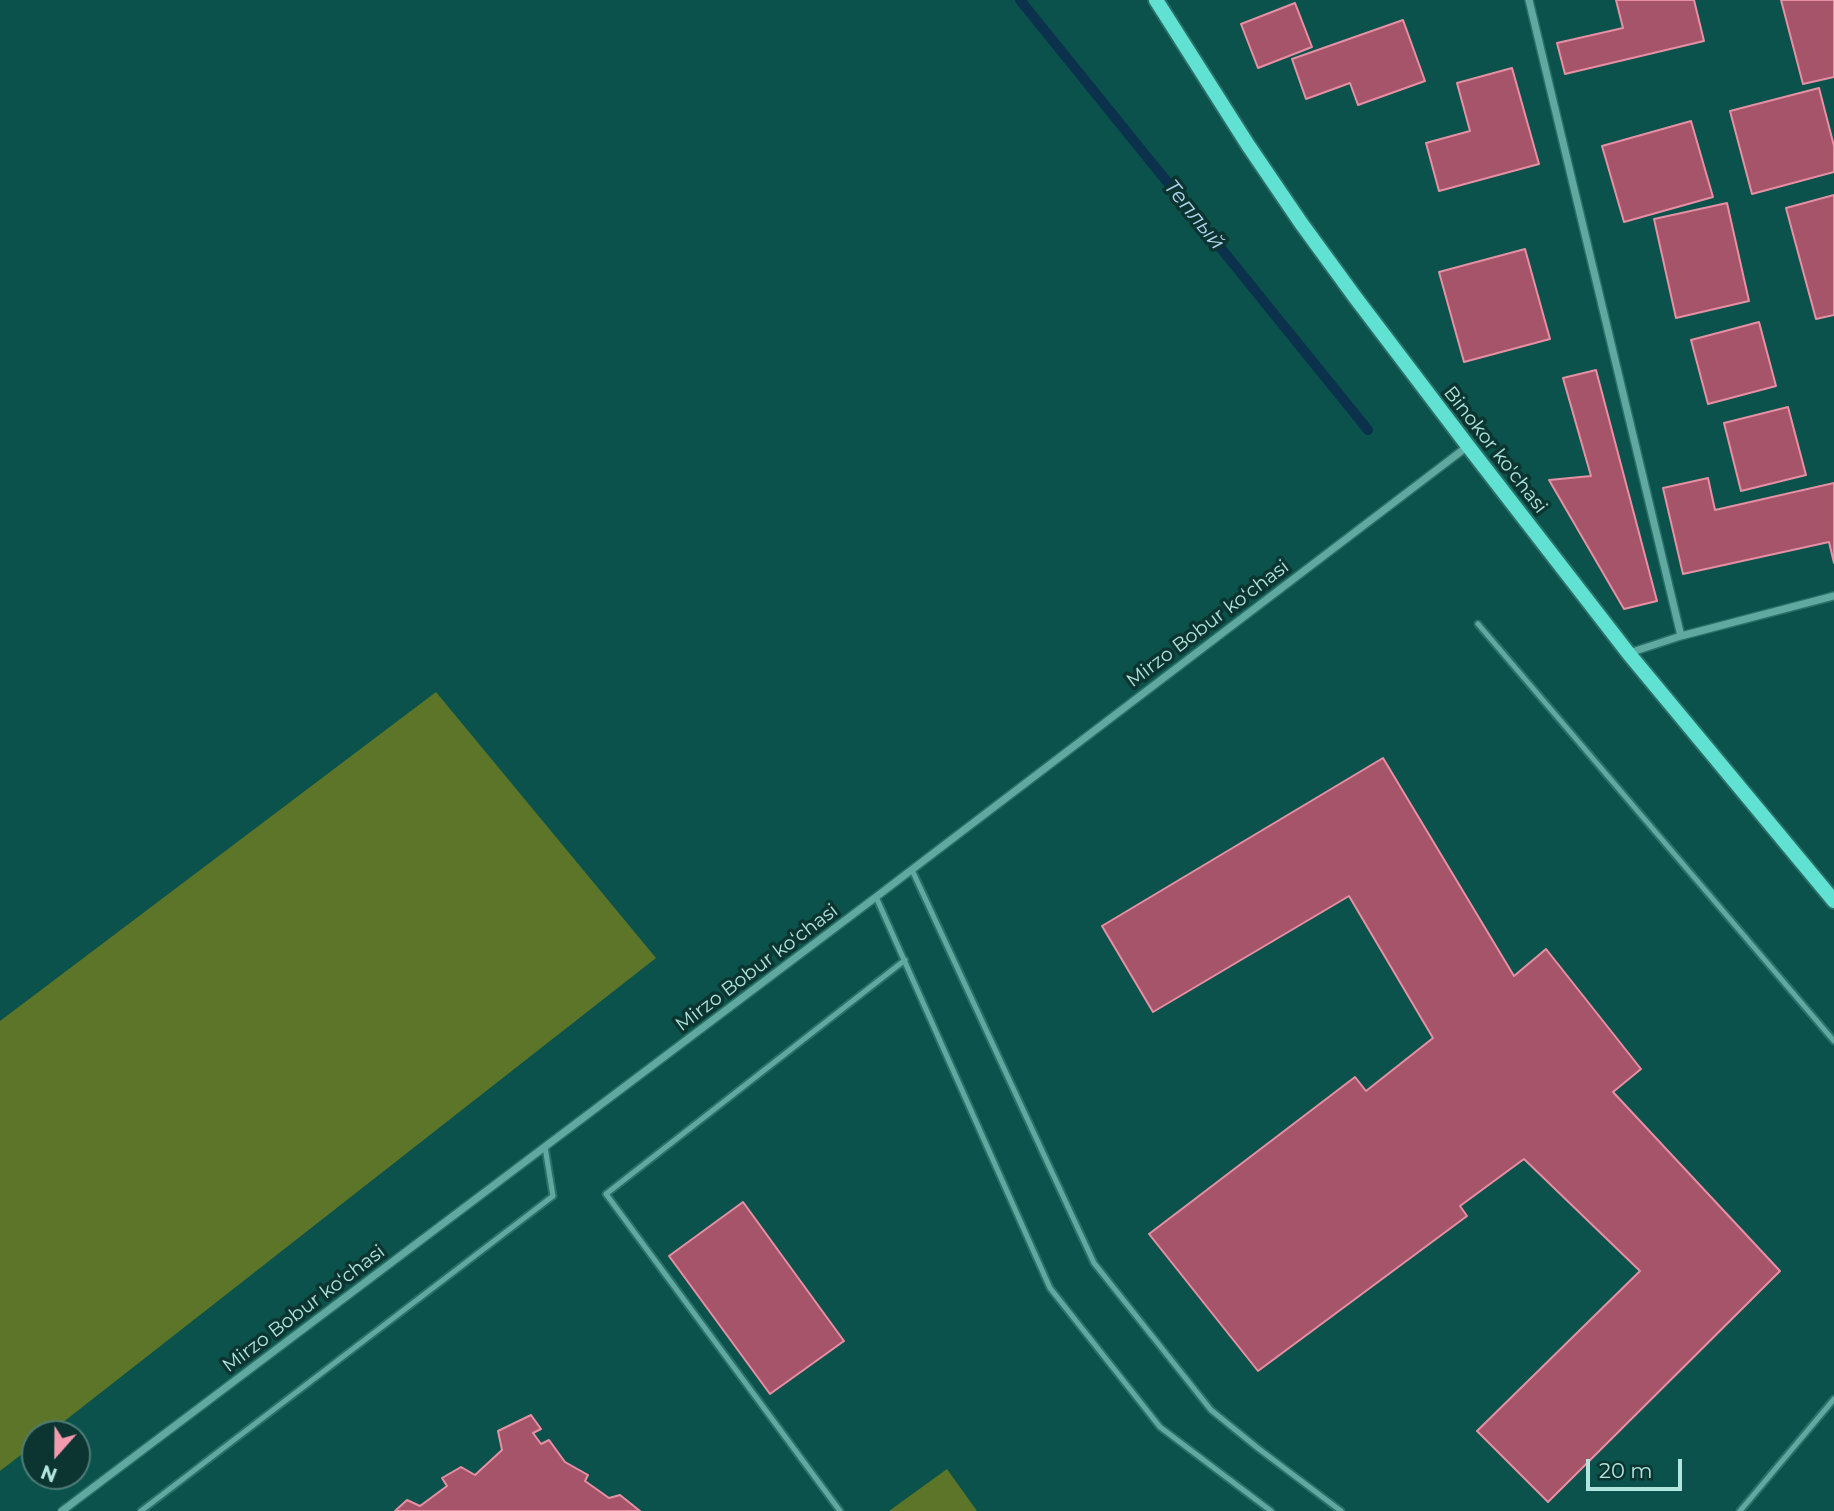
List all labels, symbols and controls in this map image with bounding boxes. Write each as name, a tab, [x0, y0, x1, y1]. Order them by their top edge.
water label: Теплый	[1158, 175, 1230, 255]
street label: Binokor ko'chasi	[1438, 382, 1552, 518]
street label: Mirzo Bobur ko‘chasi	[1122, 556, 1294, 692]
street label: Mirzo Bobur ko‘chasi	[671, 900, 843, 1036]
street label: Mirzo Bobur ko‘chasi	[218, 1241, 390, 1377]
north arrow	[21, 1420, 91, 1490]
scale bar	[1589, 1444, 1685, 1488]
text: 20 m	[1599, 1458, 1653, 1483]
text: N	[38, 1460, 60, 1487]

